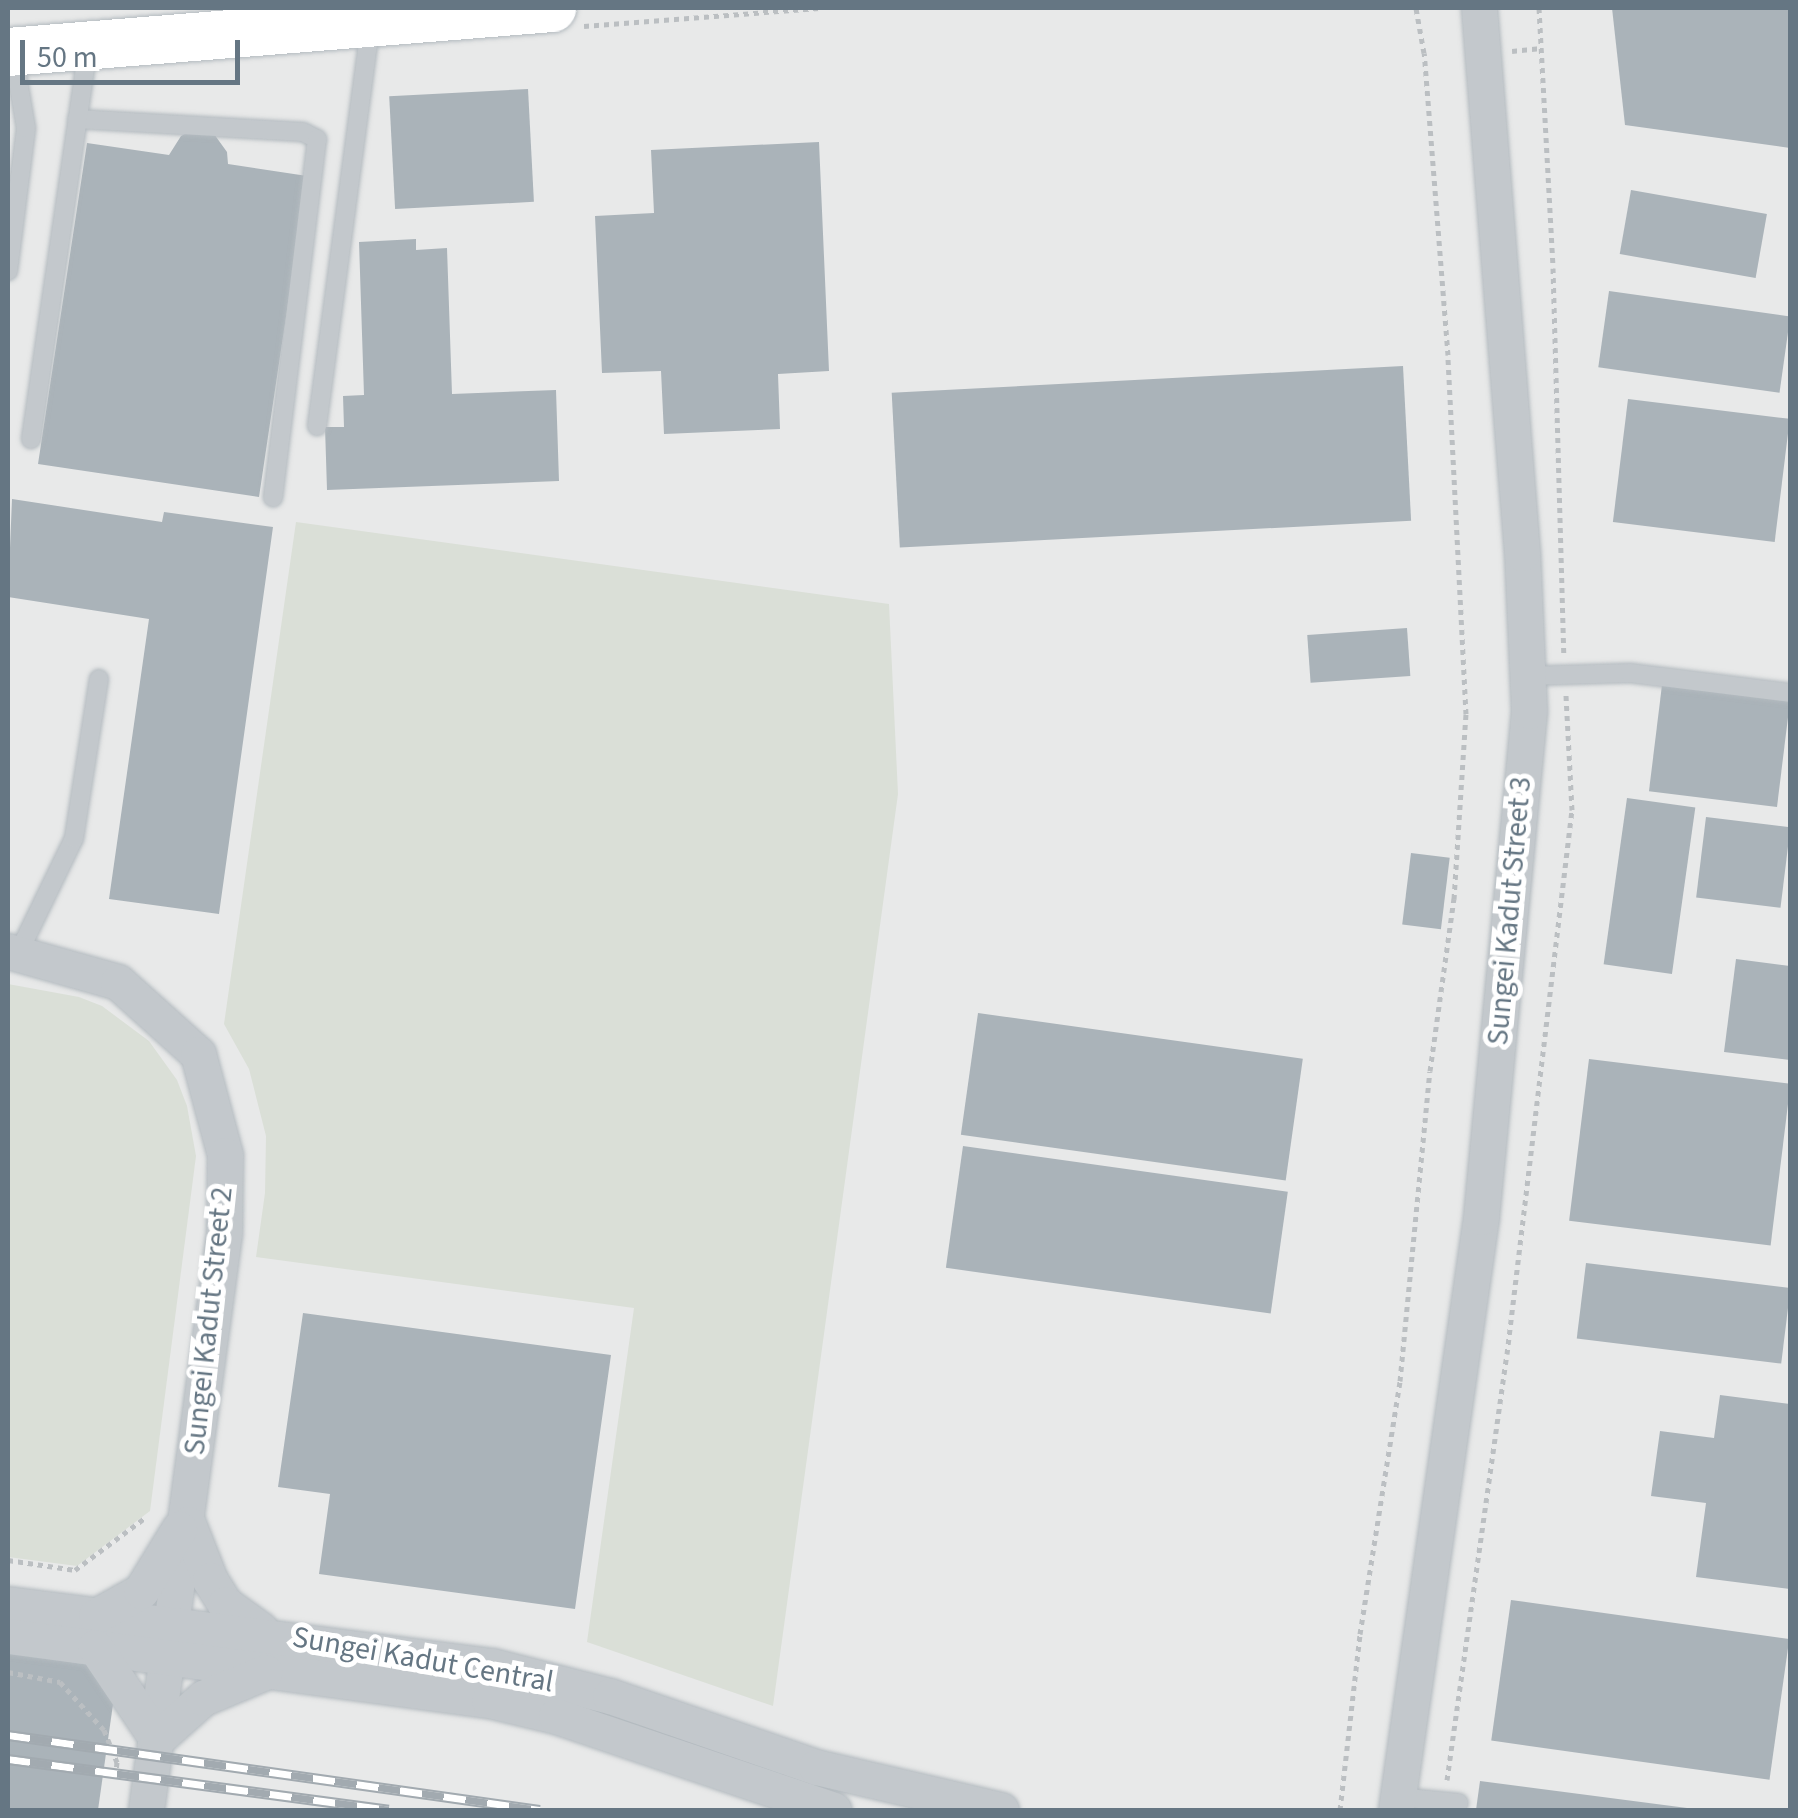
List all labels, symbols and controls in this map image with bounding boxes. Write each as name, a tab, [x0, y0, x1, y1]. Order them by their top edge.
scale bar	[25, 20, 245, 82]
text: 50 m	[37, 36, 98, 79]
street label: Sungei Kadut Street 3	[1480, 775, 1540, 1047]
street label: Sungei Kadut Street 2	[177, 1185, 241, 1457]
street label: Sungei Kadut Central	[290, 1619, 556, 1701]

